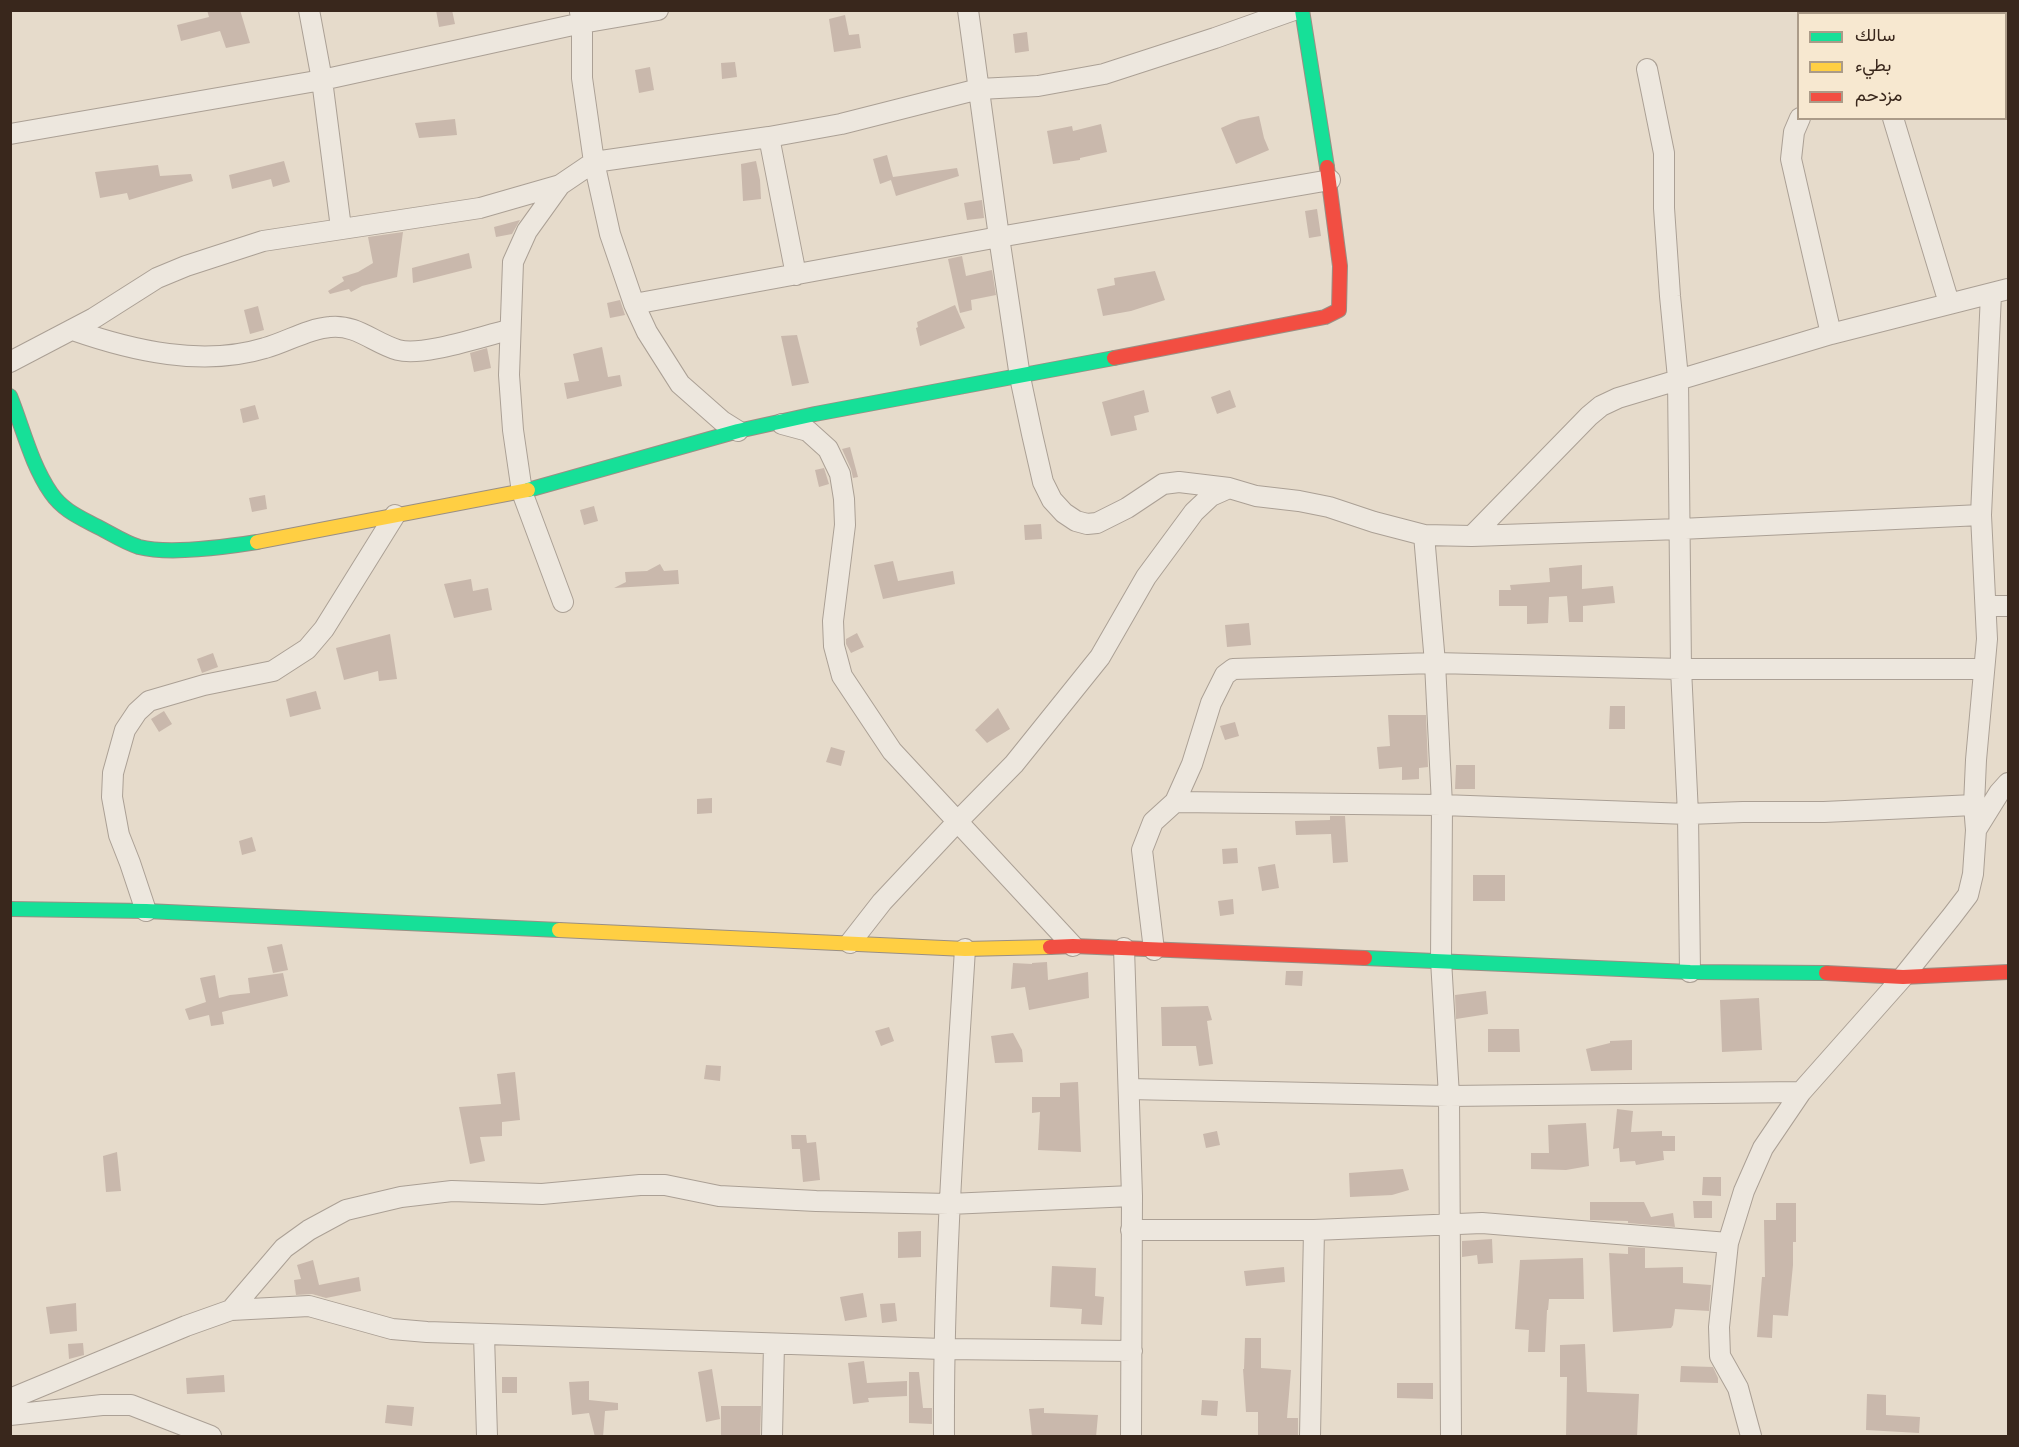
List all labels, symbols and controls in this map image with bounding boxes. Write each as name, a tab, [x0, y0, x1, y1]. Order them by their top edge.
legend	[1797, 12, 2007, 120]
text: سالك	[1855, 23, 1895, 51]
text: بطيء	[1855, 53, 1891, 81]
text: مزدحم	[1855, 83, 1902, 111]

